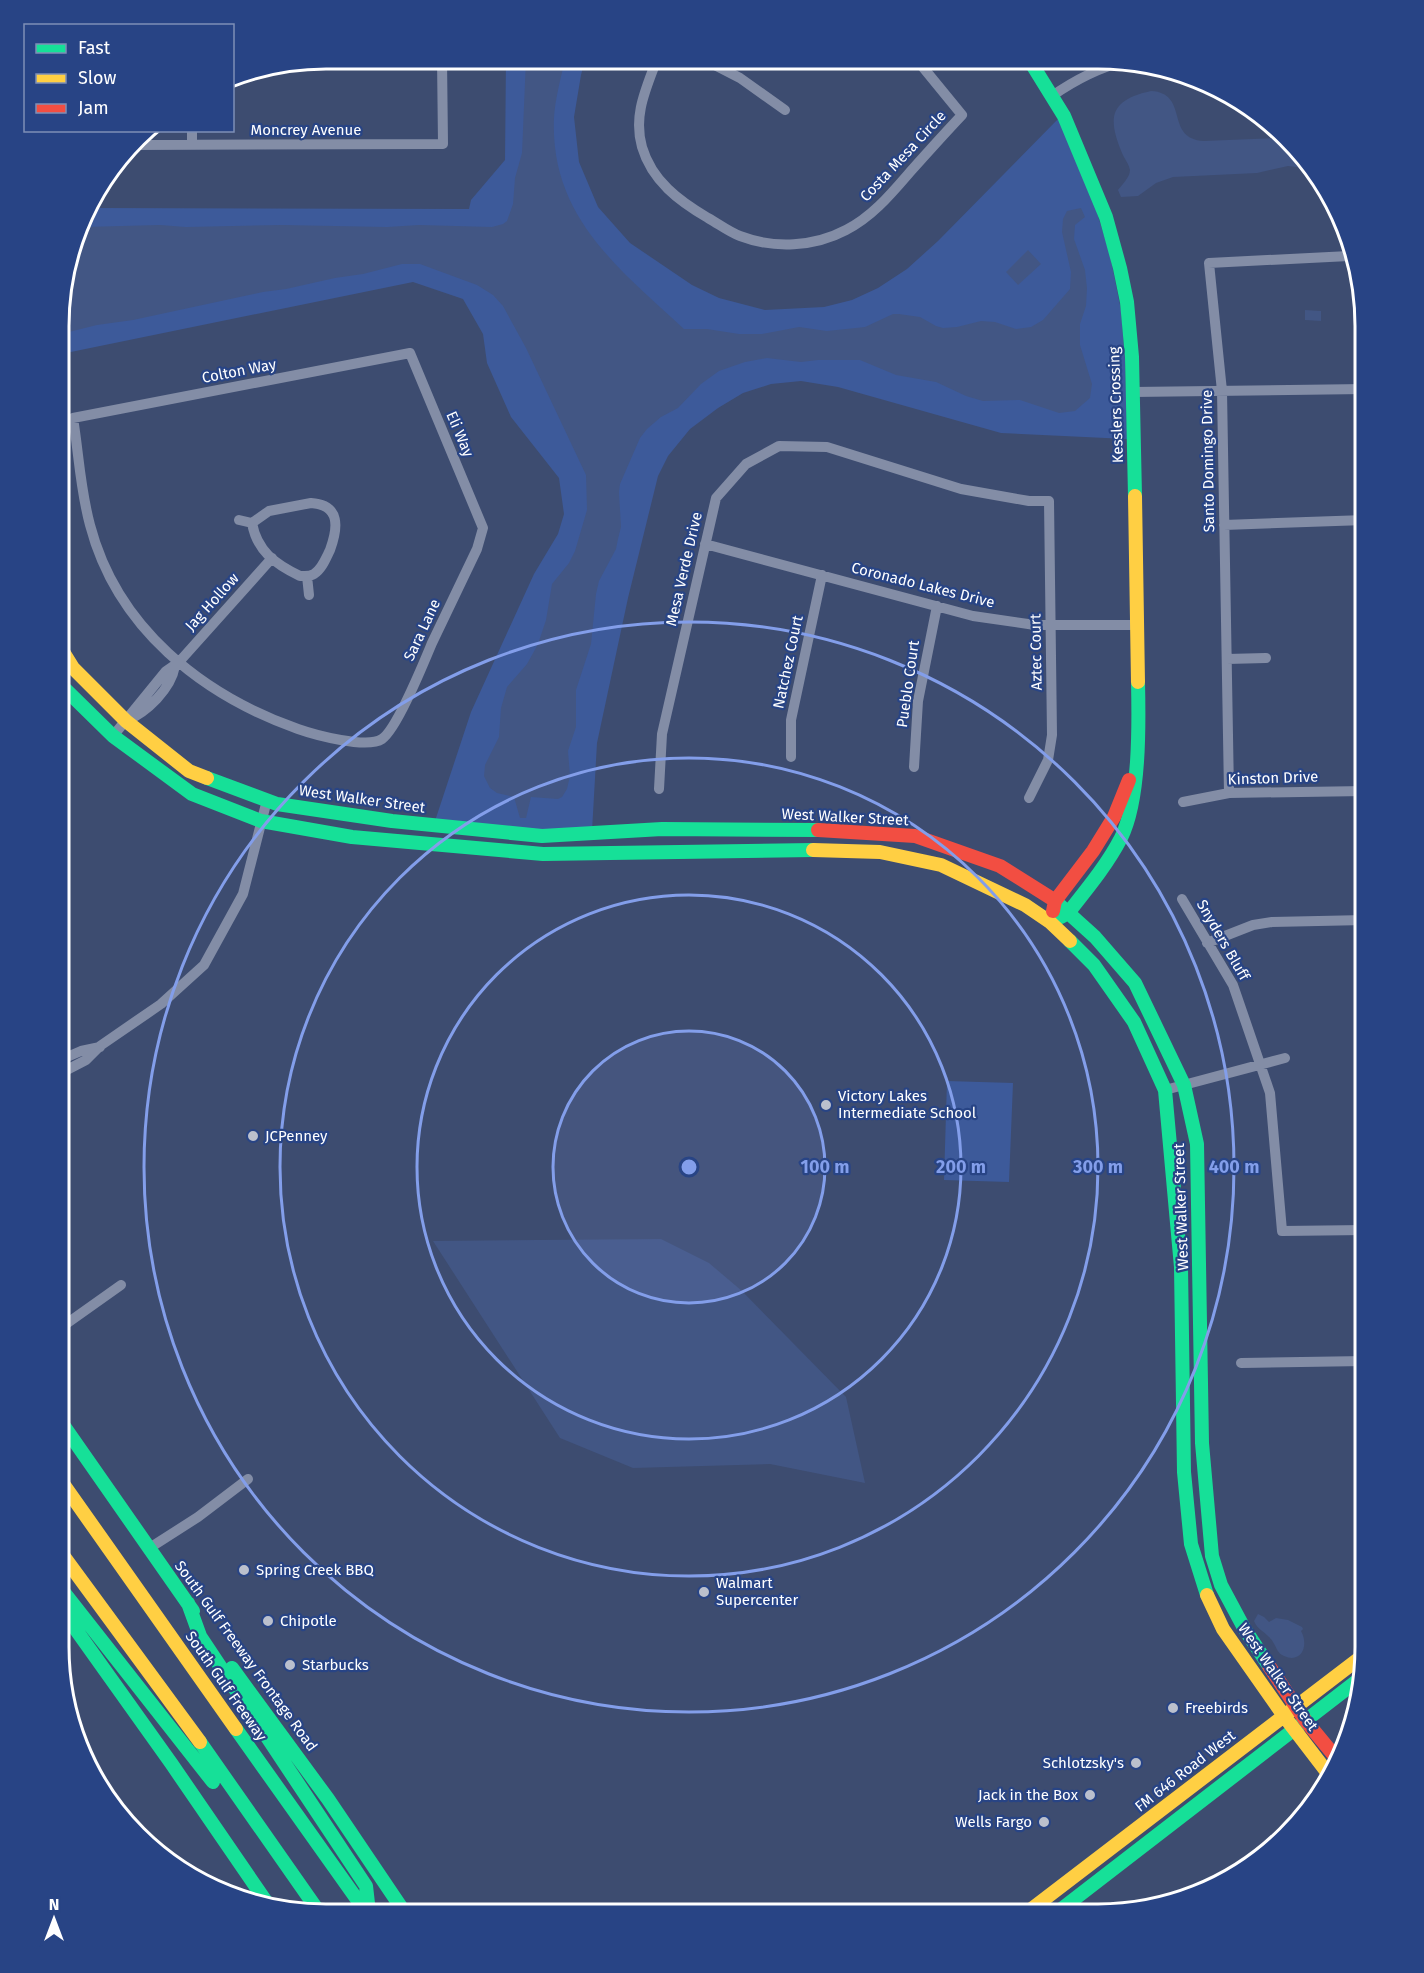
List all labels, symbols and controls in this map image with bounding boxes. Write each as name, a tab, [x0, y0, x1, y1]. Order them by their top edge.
legend	[24, 24, 234, 132]
text: Fast	[78, 37, 111, 59]
text: Slow	[78, 67, 117, 89]
text: Jam	[78, 97, 109, 119]
street label: Costa Mesa Circle	[856, 107, 950, 205]
street label: Moncrey Avenue	[251, 121, 362, 139]
street label: Kesslers Crossing	[1105, 346, 1127, 464]
street label: Colton Way	[200, 355, 278, 387]
street label: Santo Domingo Drive	[1198, 389, 1218, 533]
street label: Eli Way	[442, 408, 478, 460]
street label: Mesa Verde Drive	[662, 510, 706, 628]
street label: Coronado Lakes Drive	[850, 558, 996, 612]
street label: Jag Hollow	[181, 569, 243, 635]
street label: Sara Lane	[400, 596, 444, 664]
street label: Natchez Court	[769, 613, 807, 710]
street label: Aztec Court	[1026, 613, 1046, 690]
street label: Pueblo Court	[893, 639, 923, 729]
street label: Kinston Drive	[1227, 767, 1319, 789]
street label: West Walker Street	[298, 781, 427, 817]
street label: West Walker Street	[781, 805, 910, 829]
street label: Snyders Bluff	[1193, 896, 1254, 984]
place label: Victory Lakes Intermediate School	[838, 1087, 977, 1122]
marker: Victory Lakes Intermediate School	[819, 1098, 833, 1112]
place label: JCPenney	[265, 1127, 328, 1145]
marker: JCPenney	[246, 1129, 260, 1143]
street label: West Walker Street	[1170, 1142, 1192, 1271]
text: 100 m	[801, 1156, 849, 1178]
text: 200 m	[936, 1156, 986, 1178]
text: 300 m	[1072, 1156, 1123, 1178]
text: 400 m	[1209, 1156, 1259, 1178]
centre of rings	[679, 1157, 699, 1177]
street label: South Gulf Freeway Frontage Road	[171, 1557, 321, 1755]
place label: Spring Creek BBQ	[256, 1561, 374, 1579]
marker: Spring Creek BBQ	[237, 1563, 251, 1577]
place label: Walmart Supercenter	[716, 1574, 799, 1609]
marker: Walmart Supercenter	[697, 1585, 711, 1599]
place label: Chipotle	[280, 1612, 337, 1630]
marker: Chipotle	[261, 1614, 275, 1628]
street label: West Walker Street	[1234, 1620, 1322, 1735]
street label: South Gulf Freeway	[181, 1628, 271, 1744]
place label: Starbucks	[302, 1656, 369, 1674]
marker: Starbucks	[283, 1658, 297, 1672]
place label: Freebirds	[1185, 1699, 1248, 1717]
marker: Freebirds	[1166, 1701, 1180, 1715]
street label: FM 646 Road West	[1131, 1726, 1239, 1816]
place label: Schlotzsky's	[1043, 1754, 1124, 1772]
marker: Schlotzsky's	[1129, 1756, 1143, 1770]
place label: Jack in the Box	[978, 1786, 1079, 1804]
marker: Jack in the Box	[1083, 1788, 1097, 1802]
place label: Wells Fargo	[955, 1813, 1032, 1831]
marker: Wells Fargo	[1037, 1815, 1051, 1829]
north arrow	[24, 1889, 84, 1949]
text: N	[49, 1895, 59, 1914]

